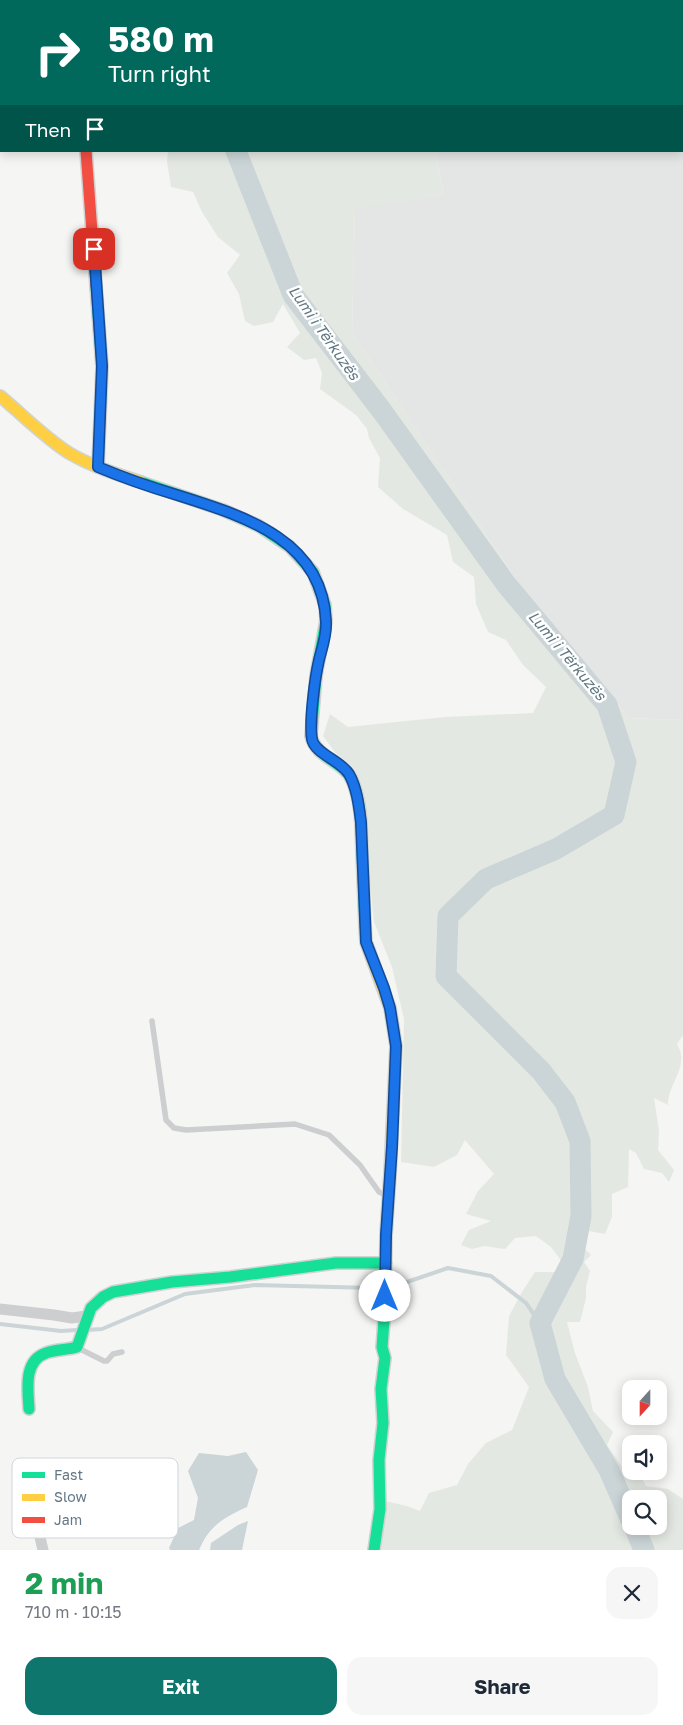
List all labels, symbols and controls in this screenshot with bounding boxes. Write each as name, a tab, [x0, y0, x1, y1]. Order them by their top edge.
text: 580 m	[108, 18, 214, 60]
icon: right	[25, 20, 90, 85]
text: Turn right	[108, 60, 211, 87]
icon: arrive	[81, 115, 109, 143]
text: Then	[25, 118, 71, 141]
pin	[73, 228, 115, 270]
icon: arrive	[80, 235, 108, 263]
water label: Lumi i Tërkuzës	[286, 282, 365, 384]
water label: Lumi i Tërkuzës	[525, 607, 611, 704]
position arrow	[358, 1269, 410, 1321]
north arrow	[622, 1380, 668, 1425]
map controls	[622, 1380, 667, 1535]
button: sound	[622, 1435, 667, 1480]
legend	[12, 1458, 178, 1538]
text: Fast	[54, 1466, 83, 1483]
text: Slow	[54, 1488, 87, 1505]
button: search	[622, 1490, 667, 1535]
text: Jam	[54, 1511, 82, 1528]
text: 2 min	[25, 1565, 103, 1601]
button: close	[606, 1567, 658, 1619]
text: 710 m · 10:15	[25, 1602, 122, 1622]
button: Exit	[25, 1657, 337, 1715]
button: Share	[347, 1657, 658, 1715]

